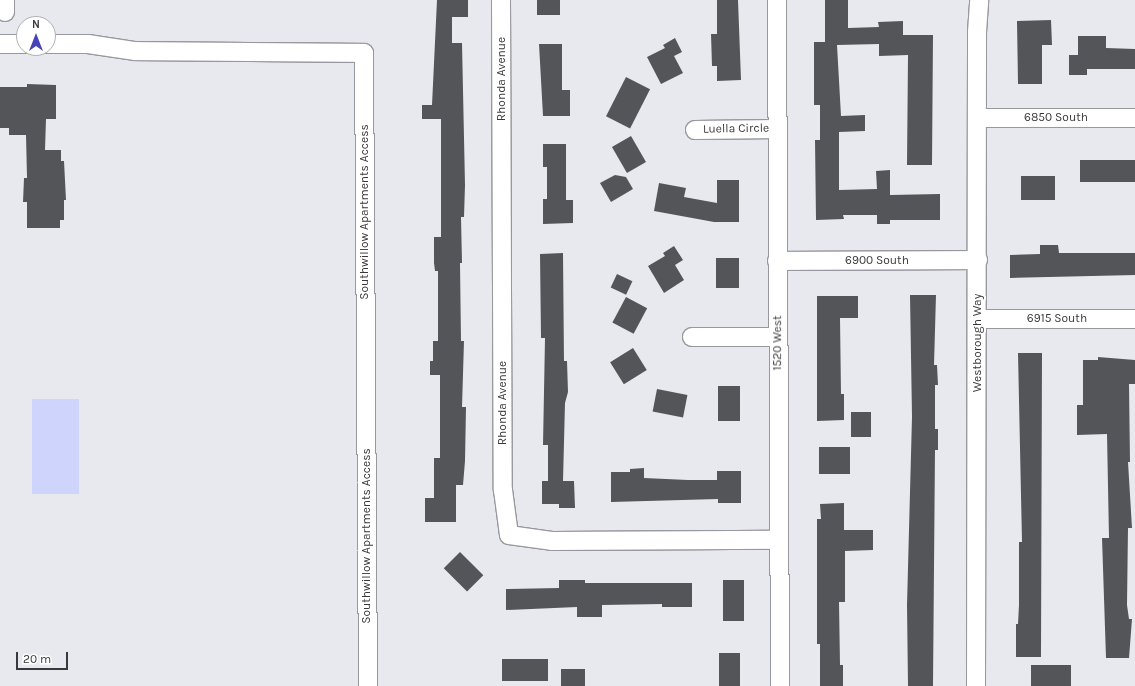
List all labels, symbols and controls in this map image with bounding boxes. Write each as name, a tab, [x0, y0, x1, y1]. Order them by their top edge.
north arrow	[16, 16, 56, 56]
text: N	[32, 18, 40, 31]
street label: Rhonda Avenue	[495, 37, 509, 121]
street label: 6850 South	[1024, 111, 1088, 125]
street label: Luella Circle	[703, 121, 769, 137]
street label: Southwillow Apartments Access	[358, 124, 372, 300]
street label: 6900 South	[845, 254, 909, 268]
street label: Westborough Way	[971, 294, 985, 392]
street label: 6915 South	[1027, 312, 1087, 326]
street label: 1520 West	[771, 316, 785, 370]
street label: Rhonda Avenue	[496, 361, 510, 445]
street label: Southwillow Apartments Access	[360, 448, 374, 624]
scale bar	[18, 644, 70, 670]
text: 20 m	[23, 652, 51, 666]

